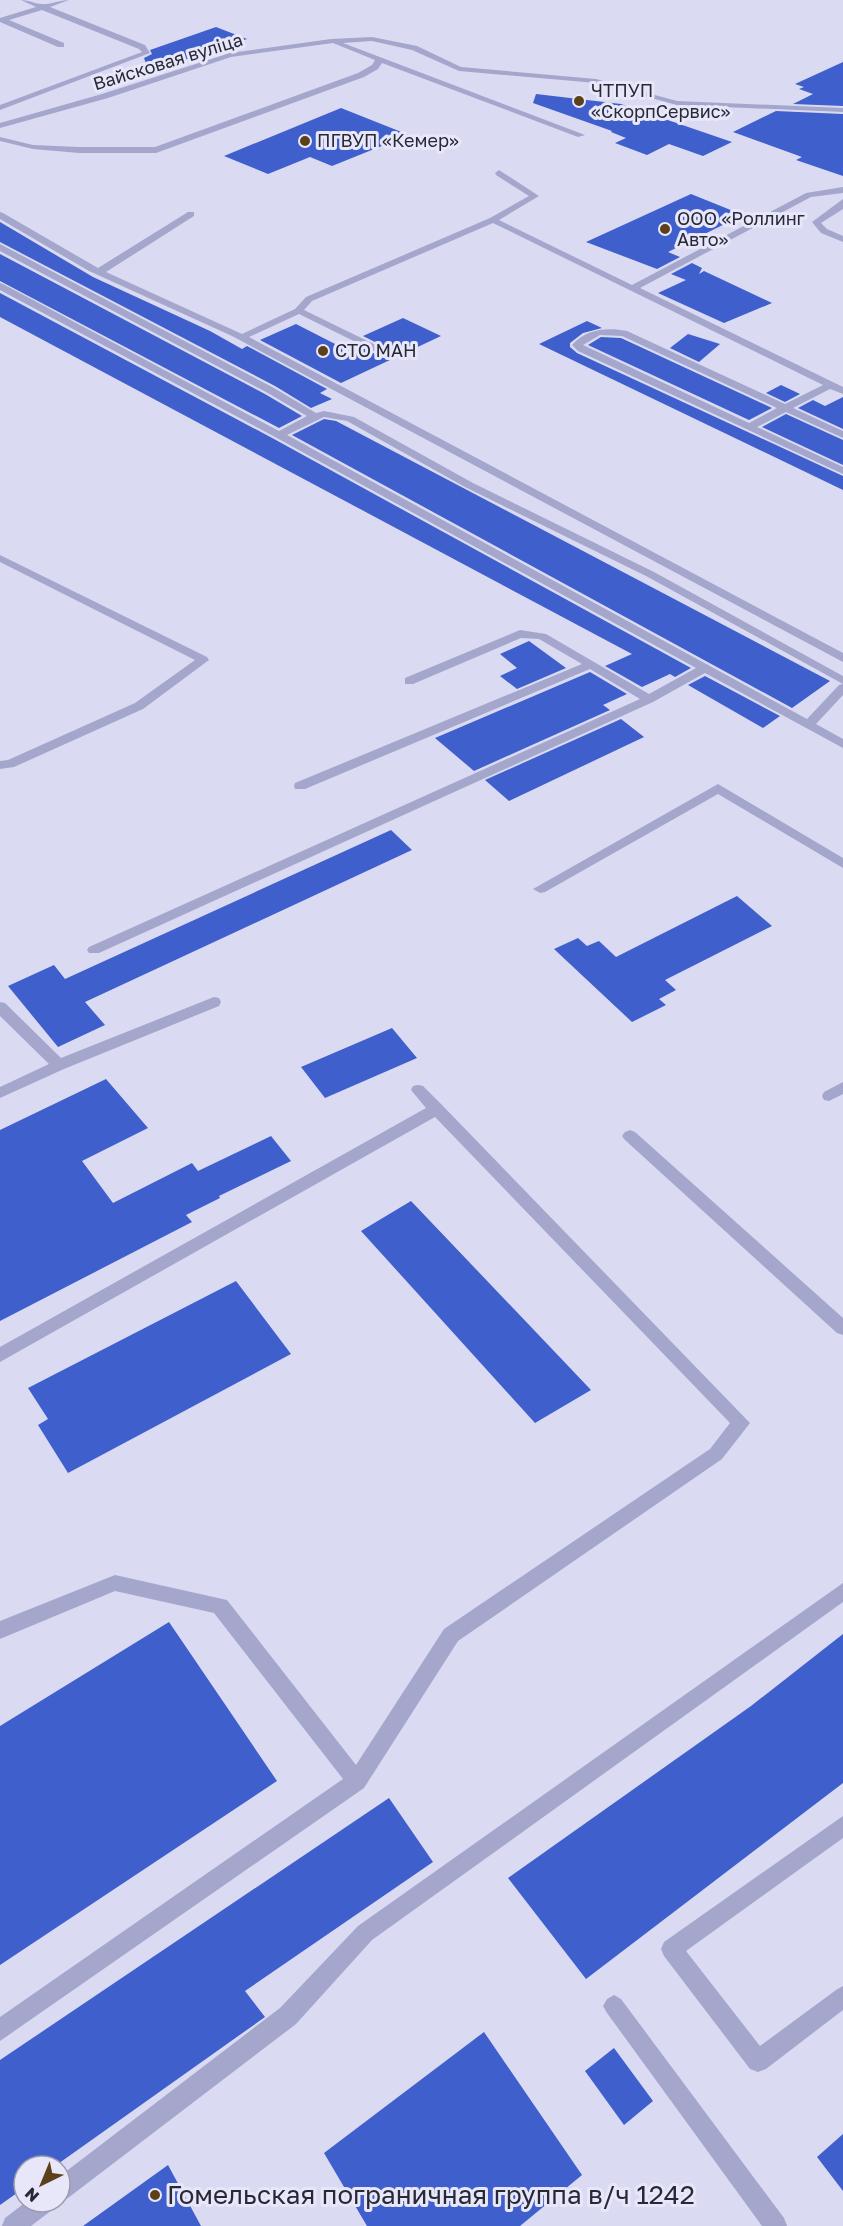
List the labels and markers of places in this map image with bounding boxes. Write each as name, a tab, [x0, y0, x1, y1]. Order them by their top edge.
place label: ЧТПУП «СкорпСервис»	[591, 79, 731, 122]
marker: ЧТПУП «СкорпСервис»	[572, 94, 586, 108]
place label: ПГВУП «Кемер»	[317, 129, 459, 151]
marker: ПГВУП «Кемер»	[298, 134, 312, 148]
place label: ООО «Роллинг Авто»	[677, 207, 805, 250]
marker: ООО «Роллинг Авто»	[658, 222, 672, 236]
place label: СТО МАН	[335, 339, 417, 361]
marker: СТО МАН	[316, 344, 330, 358]
place label: Гомельская пограничная группа в/ч 1242	[167, 2179, 695, 2210]
marker: Гомельская пограничная группа в/ч 1242	[148, 2188, 162, 2202]

